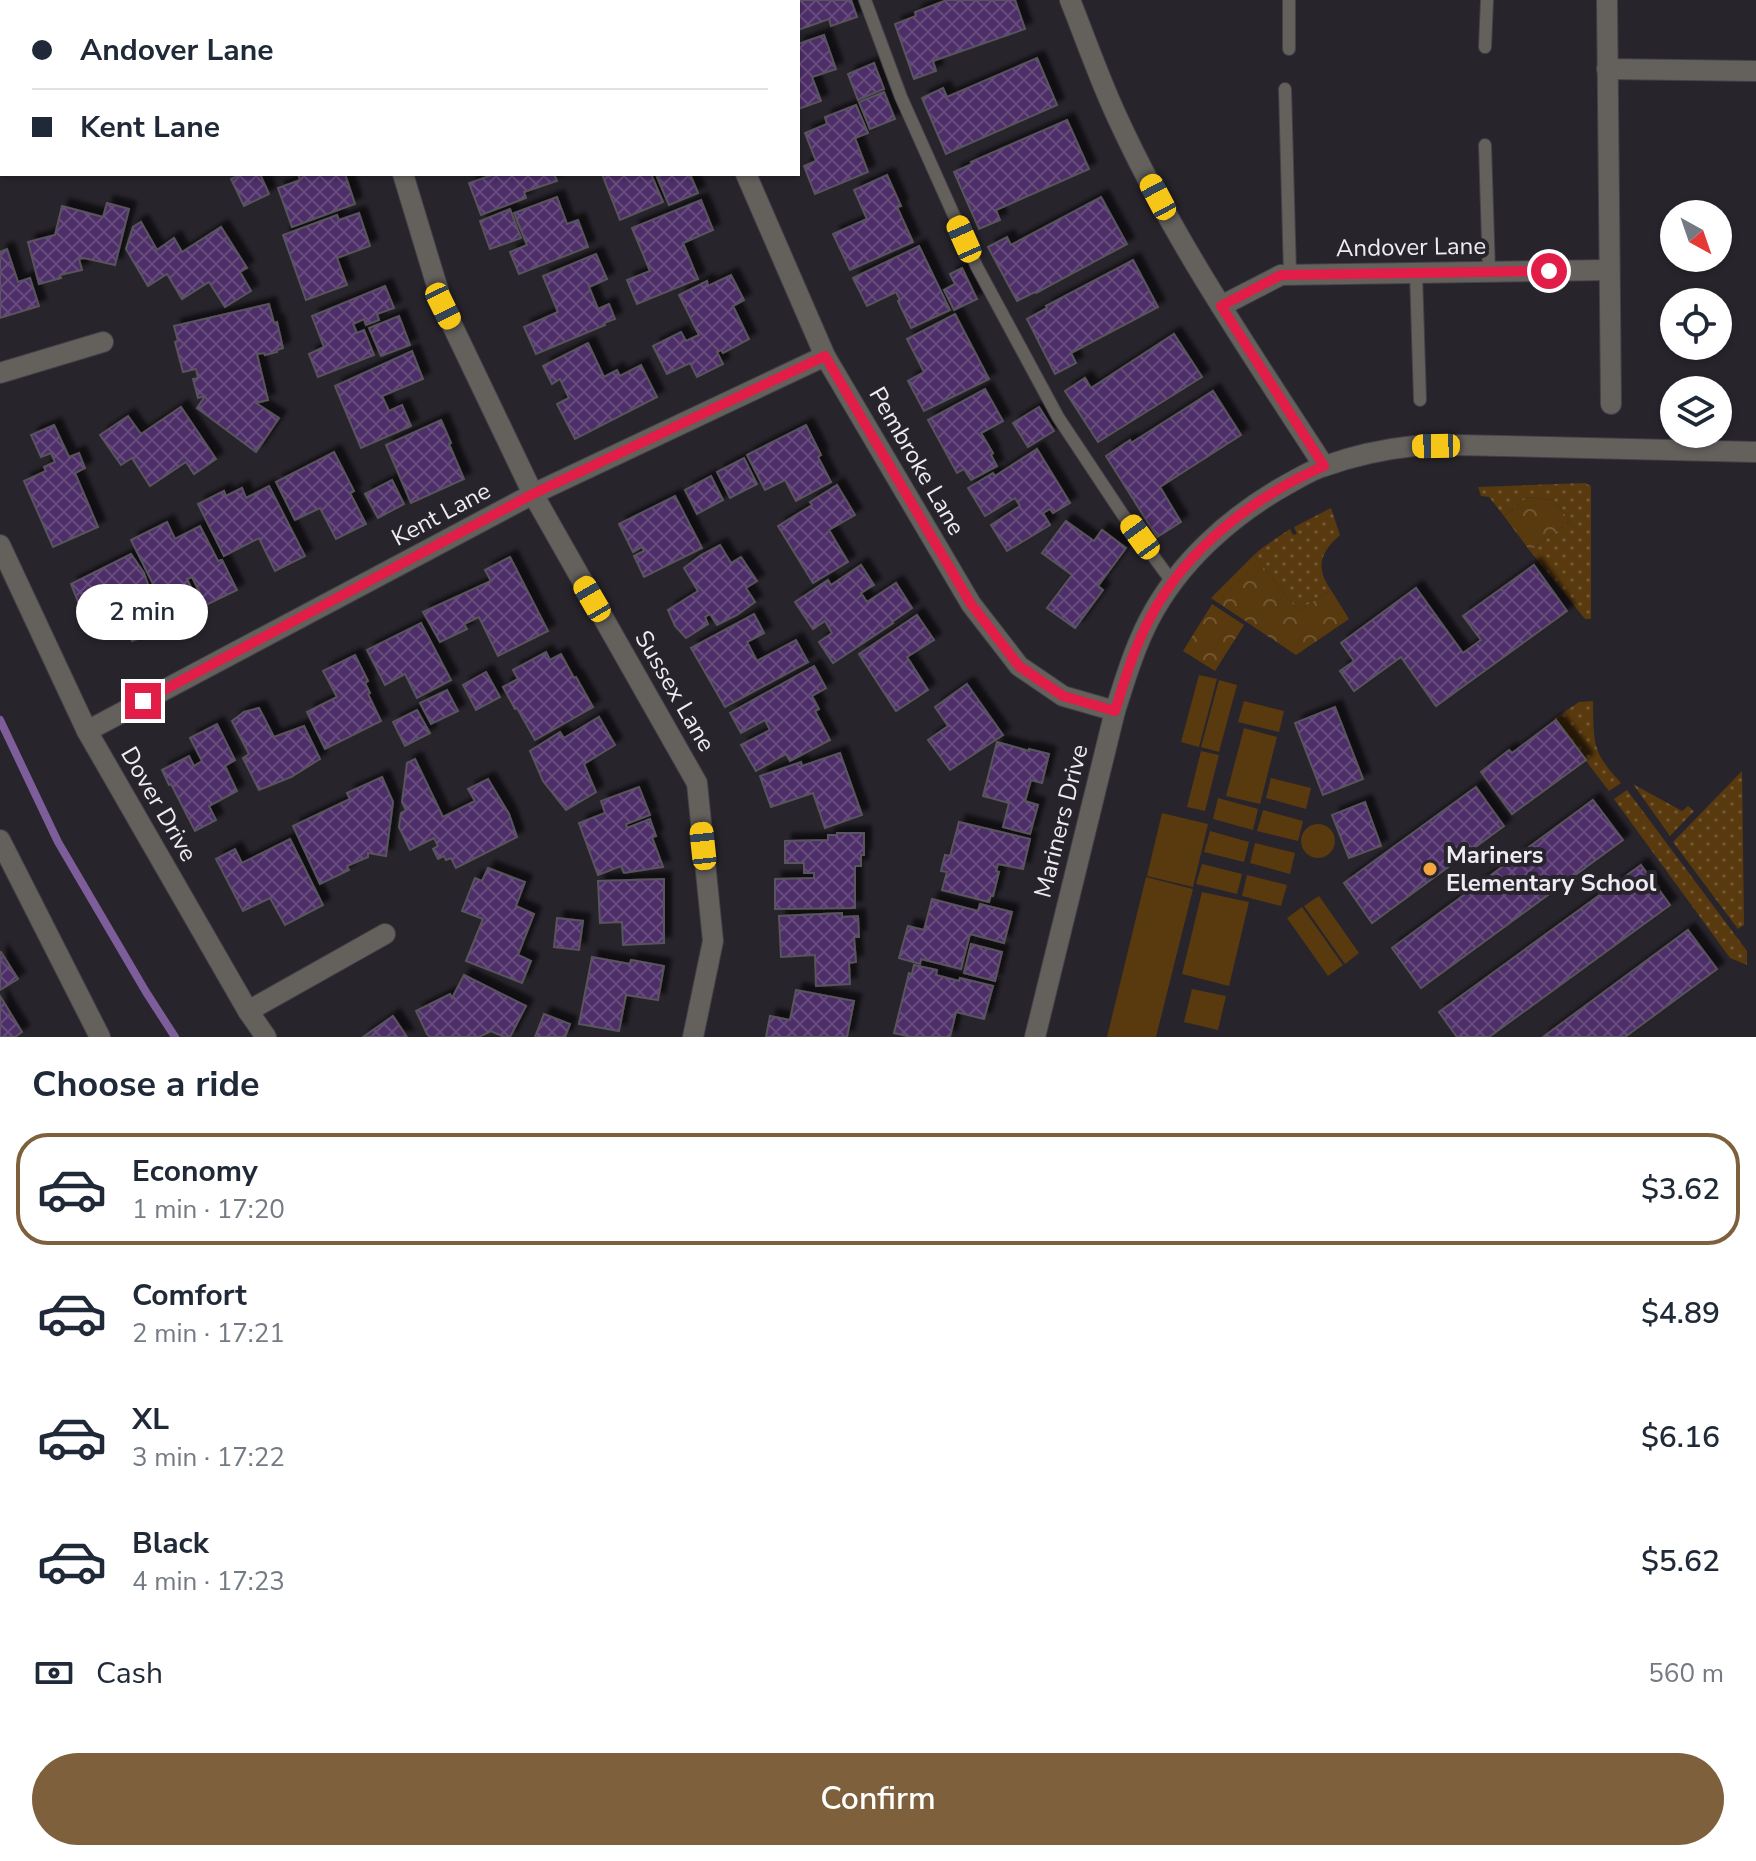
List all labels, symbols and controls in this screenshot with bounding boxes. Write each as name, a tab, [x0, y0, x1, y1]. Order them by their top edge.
text: Andover Lane	[80, 30, 274, 71]
text: Kent Lane	[80, 107, 220, 148]
car	[1136, 170, 1180, 224]
north arrow	[1660, 200, 1732, 272]
map controls	[1660, 200, 1732, 448]
car	[943, 212, 985, 266]
street label: Andover Lane	[1336, 230, 1486, 264]
route start	[1531, 253, 1567, 289]
car	[422, 279, 464, 333]
button: locate	[1660, 288, 1732, 360]
button: layers	[1660, 376, 1732, 448]
street label: Pembroke Lane	[862, 381, 972, 541]
car	[1412, 434, 1460, 458]
street label: Kent Lane	[386, 475, 496, 553]
car	[1116, 511, 1164, 563]
car	[570, 572, 614, 626]
callout: 2 min	[77, 585, 209, 641]
text: 2 min	[109, 594, 175, 629]
street label: Sussex Lane	[627, 625, 723, 757]
route end	[125, 683, 161, 719]
street label: Dover Drive	[113, 741, 205, 867]
street label: Mariners Drive	[1026, 741, 1096, 901]
car	[689, 821, 717, 871]
place label: Mariners Elementary School	[1446, 839, 1657, 899]
marker: Mariners Elementary School	[1421, 860, 1439, 878]
text: Choose a ride	[32, 1060, 260, 1109]
text: Economy	[132, 1151, 258, 1192]
icon: car	[36, 1153, 108, 1225]
text: $3.62	[1641, 1169, 1720, 1210]
text: 1 min · 17:20	[132, 1192, 285, 1227]
text: Comfort	[132, 1275, 247, 1316]
icon: car	[36, 1277, 108, 1349]
text: $4.89	[1641, 1293, 1720, 1334]
text: 2 min · 17:21	[132, 1316, 285, 1351]
text: XL	[132, 1399, 169, 1440]
icon: car	[36, 1401, 108, 1473]
text: $6.16	[1641, 1417, 1720, 1458]
text: 3 min · 17:22	[132, 1440, 285, 1475]
text: Black	[132, 1523, 209, 1564]
icon: car	[36, 1525, 108, 1597]
text: $5.62	[1641, 1541, 1720, 1582]
text: 4 min · 17:23	[132, 1564, 285, 1599]
icon: cash	[32, 1651, 76, 1695]
text: Cash	[96, 1653, 163, 1694]
text: 560 m	[1648, 1656, 1724, 1691]
button: Confirm	[32, 1753, 1724, 1845]

